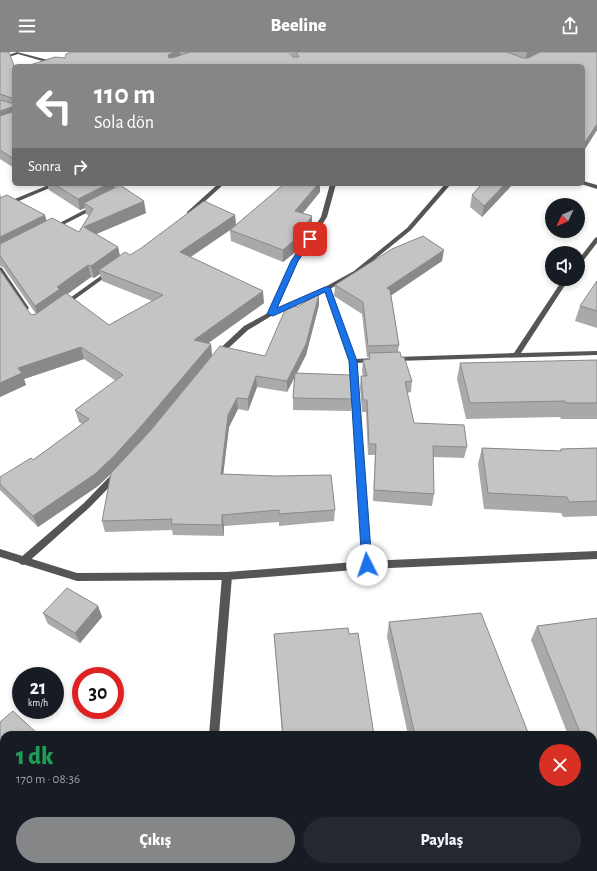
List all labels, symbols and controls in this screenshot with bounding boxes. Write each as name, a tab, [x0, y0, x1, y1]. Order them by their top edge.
icon: menu	[16, 15, 38, 37]
icon: share	[559, 15, 581, 37]
text: Beeline	[271, 17, 326, 35]
icon: left	[28, 80, 80, 132]
text: 110 m	[94, 81, 156, 109]
text: Sola dön	[94, 114, 154, 132]
icon: right	[69, 156, 91, 178]
text: Sonra	[28, 159, 61, 174]
north arrow	[545, 198, 585, 238]
map controls	[545, 198, 585, 286]
pin	[293, 222, 327, 256]
icon: arrive	[299, 228, 321, 250]
button: sound	[545, 246, 585, 286]
position arrow	[346, 544, 388, 586]
speed limit sign: 30	[72, 667, 124, 719]
text: 21	[30, 678, 46, 698]
text: km/h	[28, 698, 48, 708]
button: close	[539, 744, 581, 786]
text: 1 dk	[16, 745, 53, 769]
text: 170 m · 08:36	[16, 773, 80, 786]
button: Çıkış	[16, 817, 295, 863]
button: Paylaş	[303, 817, 581, 863]

